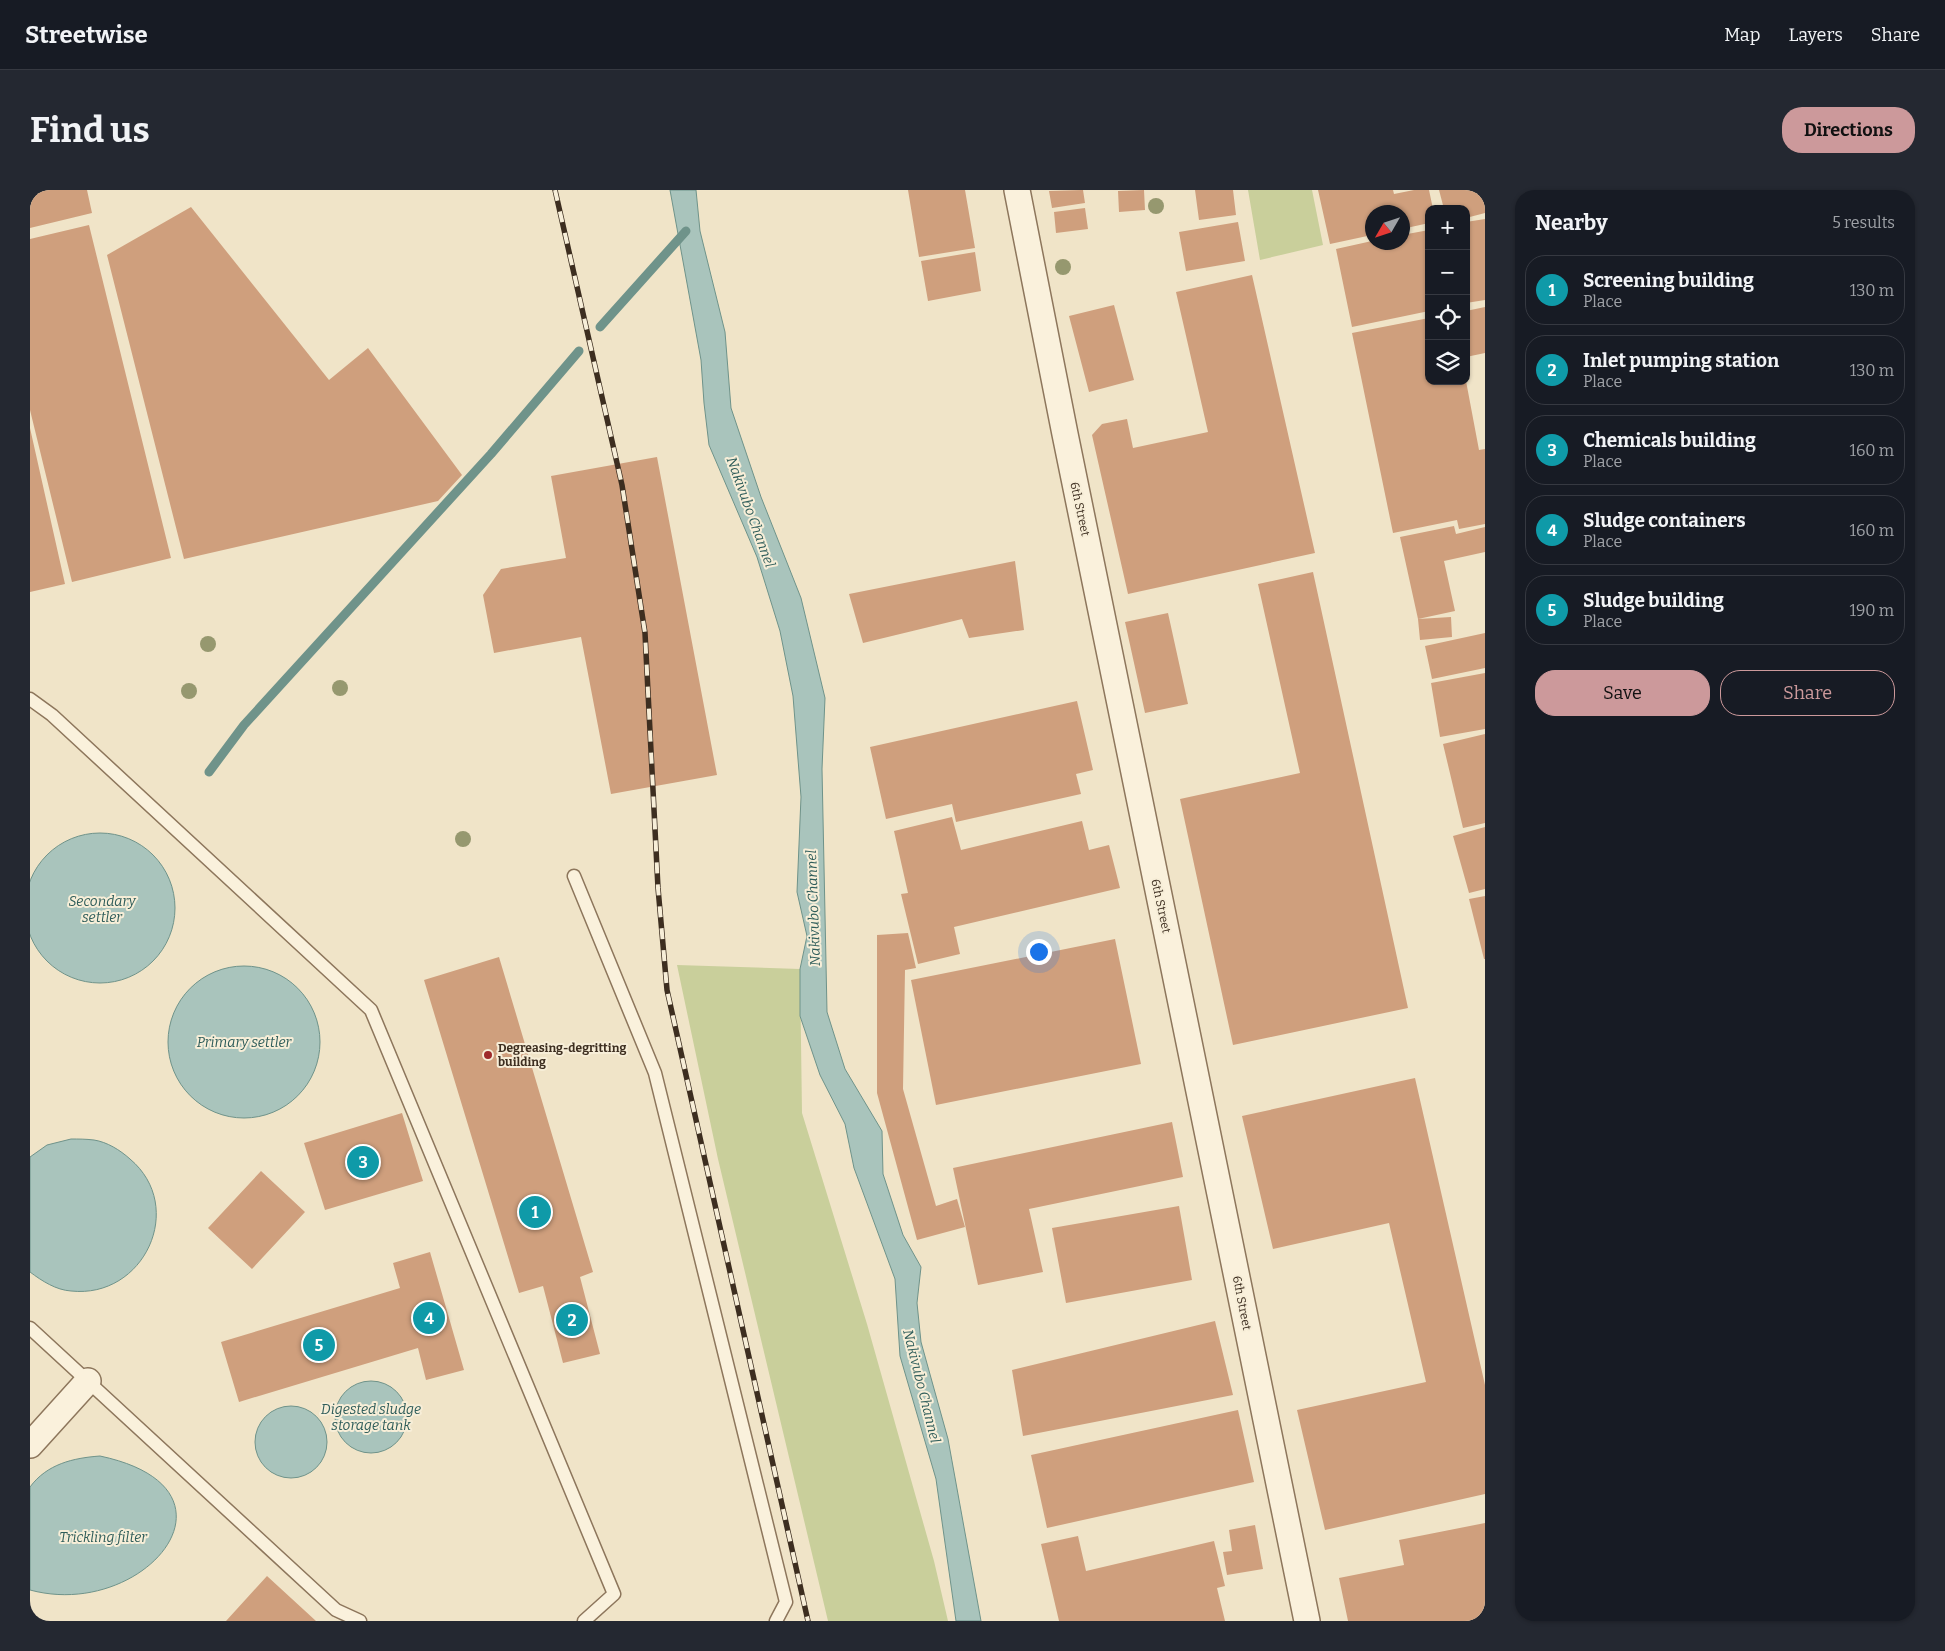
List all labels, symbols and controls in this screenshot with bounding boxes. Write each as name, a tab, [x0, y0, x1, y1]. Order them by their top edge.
text: Streetwise	[25, 21, 148, 49]
text: Map	[1724, 24, 1760, 46]
text: Layers	[1788, 24, 1843, 46]
text: Share	[1871, 24, 1920, 46]
button: Directions	[1782, 107, 1915, 153]
text: Find us	[30, 109, 150, 151]
north arrow	[1365, 205, 1410, 250]
map controls	[1425, 205, 1470, 385]
button: +	[1425, 205, 1470, 250]
text: Nearby	[1535, 210, 1608, 236]
text: 5 results	[1832, 213, 1895, 232]
button: −	[1425, 250, 1470, 295]
text: Screening building	[1583, 269, 1754, 292]
text: 1	[1549, 281, 1555, 300]
text: 130 m	[1850, 281, 1894, 300]
text: Place	[1583, 292, 1622, 311]
button: locate	[1425, 295, 1470, 340]
button: layers	[1425, 340, 1470, 385]
text: Inlet pumping station	[1583, 349, 1779, 372]
text: 2	[1547, 361, 1557, 380]
text: 130 m	[1850, 361, 1894, 380]
text: Place	[1583, 372, 1622, 391]
text: Chemicals building	[1583, 429, 1756, 452]
text: 3	[1547, 441, 1557, 460]
text: 160 m	[1849, 441, 1894, 460]
text: Place	[1583, 452, 1622, 471]
water label: Nakivubo Channel	[723, 455, 778, 570]
street label: 6th Street	[1067, 481, 1093, 538]
text: Sludge containers	[1583, 509, 1746, 532]
text: 4	[1547, 521, 1557, 540]
text: 160 m	[1849, 521, 1894, 540]
text: Place	[1583, 532, 1622, 551]
text: Sludge building	[1583, 589, 1724, 612]
text: 5	[1548, 601, 1556, 620]
text: 190 m	[1849, 601, 1894, 620]
text: Place	[1583, 612, 1622, 631]
button: Save	[1535, 670, 1710, 716]
button: Share	[1720, 670, 1895, 716]
water label: Nakivubo Channel	[803, 849, 824, 966]
street label: 6th Street	[1148, 878, 1174, 935]
water label: Secondary settler	[68, 893, 136, 926]
your location	[1026, 939, 1052, 965]
water label: Primary settler	[197, 1034, 293, 1051]
place label: Degreasing-degritting building	[498, 1041, 626, 1069]
marker: Degreasing-degritting building	[482, 1049, 494, 1061]
pin: 3	[347, 1143, 379, 1181]
pin: 1	[519, 1193, 551, 1231]
street label: 6th Street	[1230, 1275, 1254, 1332]
pin: 4	[413, 1299, 445, 1337]
pin: 2	[556, 1301, 588, 1339]
pin: 5	[303, 1326, 335, 1364]
water label: Nakivubo Channel	[899, 1328, 944, 1445]
water label: Digested sludge storage tank	[321, 1401, 421, 1434]
water label: Trickling filter	[59, 1529, 148, 1546]

